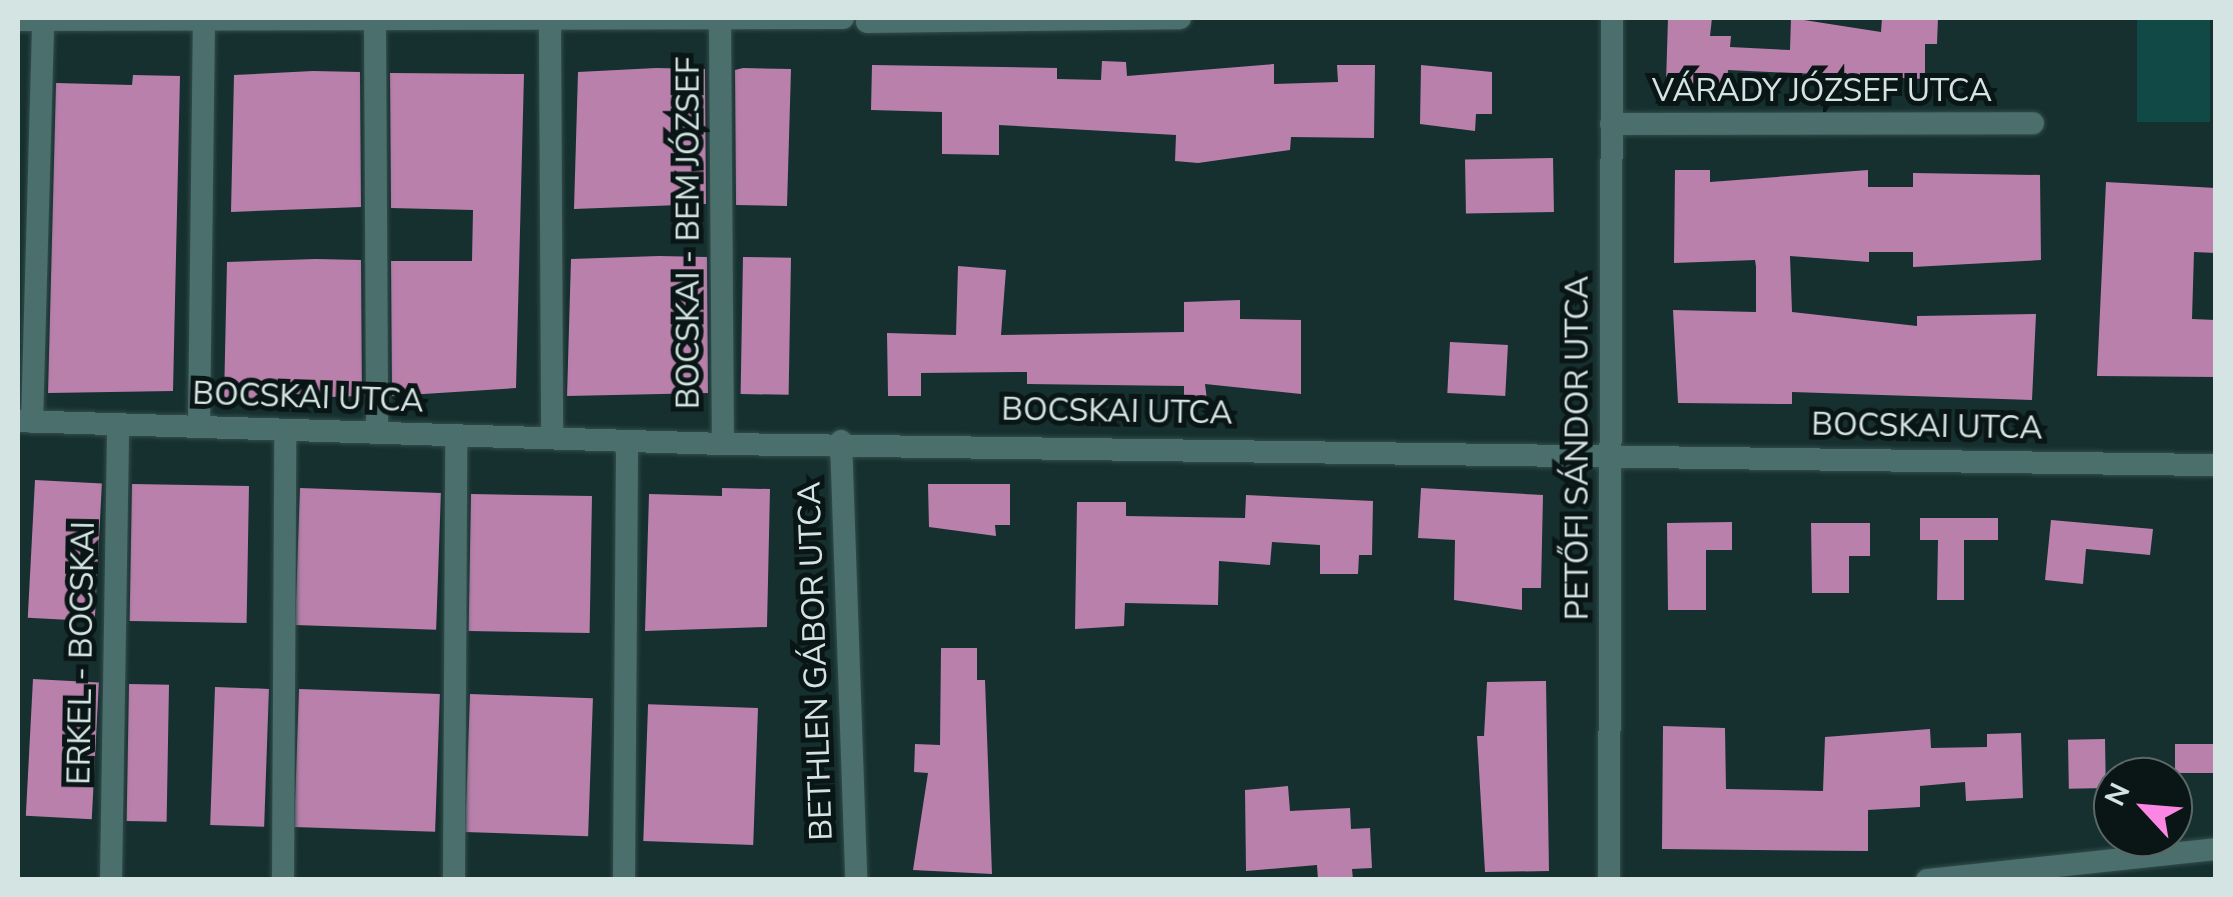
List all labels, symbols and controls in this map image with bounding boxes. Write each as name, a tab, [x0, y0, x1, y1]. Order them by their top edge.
street label: BOCSKAI - BEM JÓZSEF	[670, 57, 708, 409]
street label: VÁRADY JÓZSEF UTCA	[1652, 72, 1992, 110]
street label: PETŐFI SÁNDOR UTCA	[1559, 276, 1597, 620]
street label: BOCSKAI UTCA	[192, 375, 424, 421]
street label: BOCSKAI UTCA	[1001, 391, 1233, 433]
street label: BOCSKAI UTCA	[1811, 406, 2043, 448]
street label: BETHLEN GÁBOR UTCA	[791, 481, 841, 841]
street label: ERKEL - BOCSKAI	[61, 521, 103, 785]
north arrow	[2093, 757, 2193, 857]
text: N	[2096, 777, 2140, 812]

